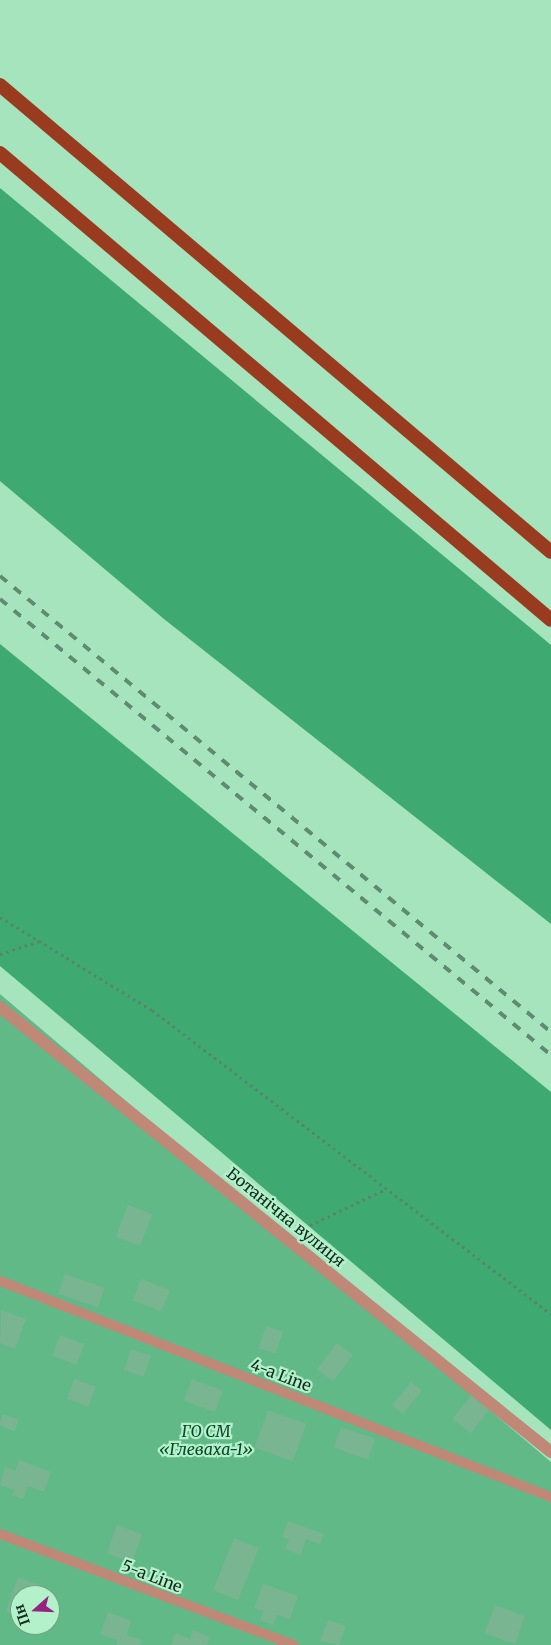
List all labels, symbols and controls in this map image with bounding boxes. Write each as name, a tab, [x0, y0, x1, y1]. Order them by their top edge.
street label: Ботанічна вулиця	[223, 1163, 349, 1271]
street label: 4-a Line	[248, 1355, 314, 1395]
park label: ГО СМ «Глеваха-1»	[159, 1421, 253, 1459]
street label: 5-a Line	[119, 1556, 185, 1596]
north arrow	[10, 1585, 60, 1635]
text: Пн	[10, 1602, 34, 1628]

